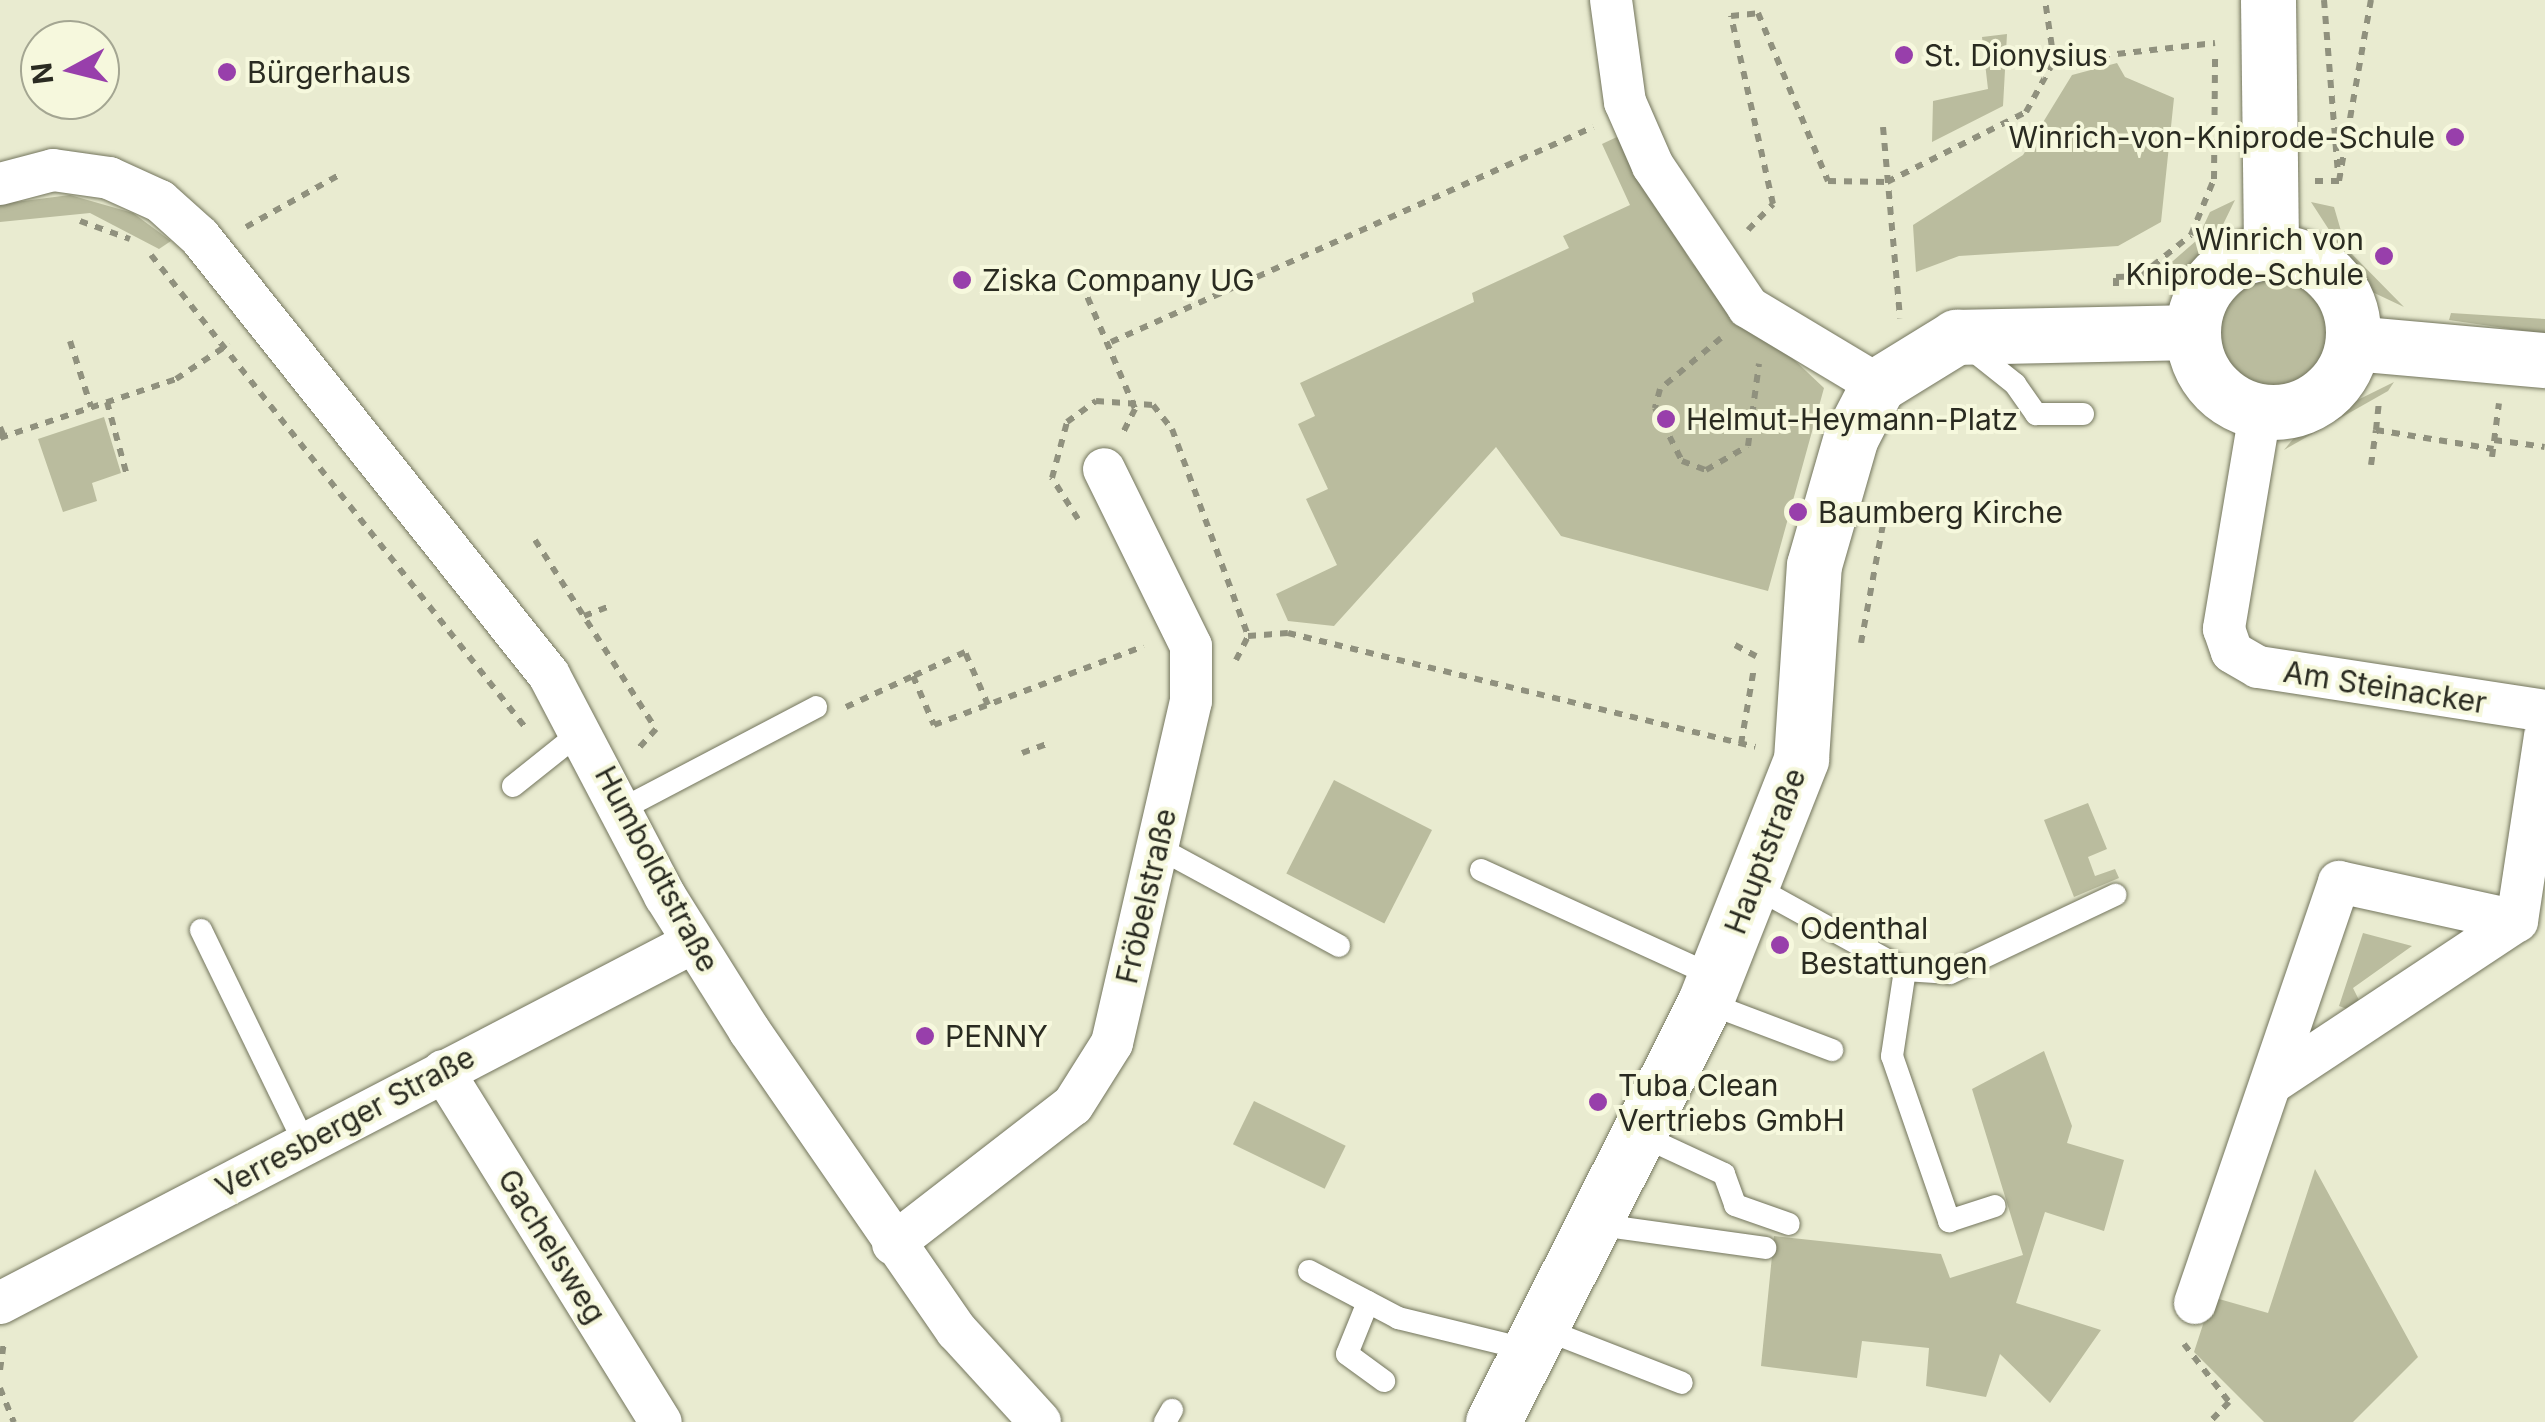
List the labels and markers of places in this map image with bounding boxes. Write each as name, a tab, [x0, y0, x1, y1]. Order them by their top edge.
place label: St. Dionysius	[1924, 37, 2108, 73]
marker: St. Dionysius	[1893, 44, 1915, 66]
place label: Bürgerhaus	[247, 54, 411, 90]
marker: Bürgerhaus	[216, 61, 238, 83]
place label: Winrich-von-Kniprode-Schule	[2008, 119, 2435, 155]
marker: Winrich-von-Kniprode-Schule	[2444, 126, 2466, 148]
place label: Winrich von Kniprode-Schule	[2125, 221, 2364, 292]
marker: Winrich von Kniprode-Schule	[2373, 245, 2395, 267]
place label: Ziska Company UG	[982, 262, 1255, 298]
marker: Ziska Company UG	[951, 269, 973, 291]
place label: Helmut-Heymann-Platz	[1686, 401, 2018, 437]
marker: Helmut-Heymann-Platz	[1655, 408, 1677, 430]
place label: Baumberg Kirche	[1818, 494, 2063, 530]
marker: Baumberg Kirche	[1787, 501, 1809, 523]
place label: Odenthal Bestattungen	[1800, 910, 1988, 980]
marker: Odenthal Bestattungen	[1769, 934, 1791, 956]
place label: PENNY	[945, 1018, 1048, 1054]
marker: PENNY	[914, 1025, 936, 1047]
place label: Tuba Clean Vertriebs GmbH	[1618, 1067, 1845, 1138]
marker: Tuba Clean Vertriebs GmbH	[1587, 1091, 1609, 1113]

